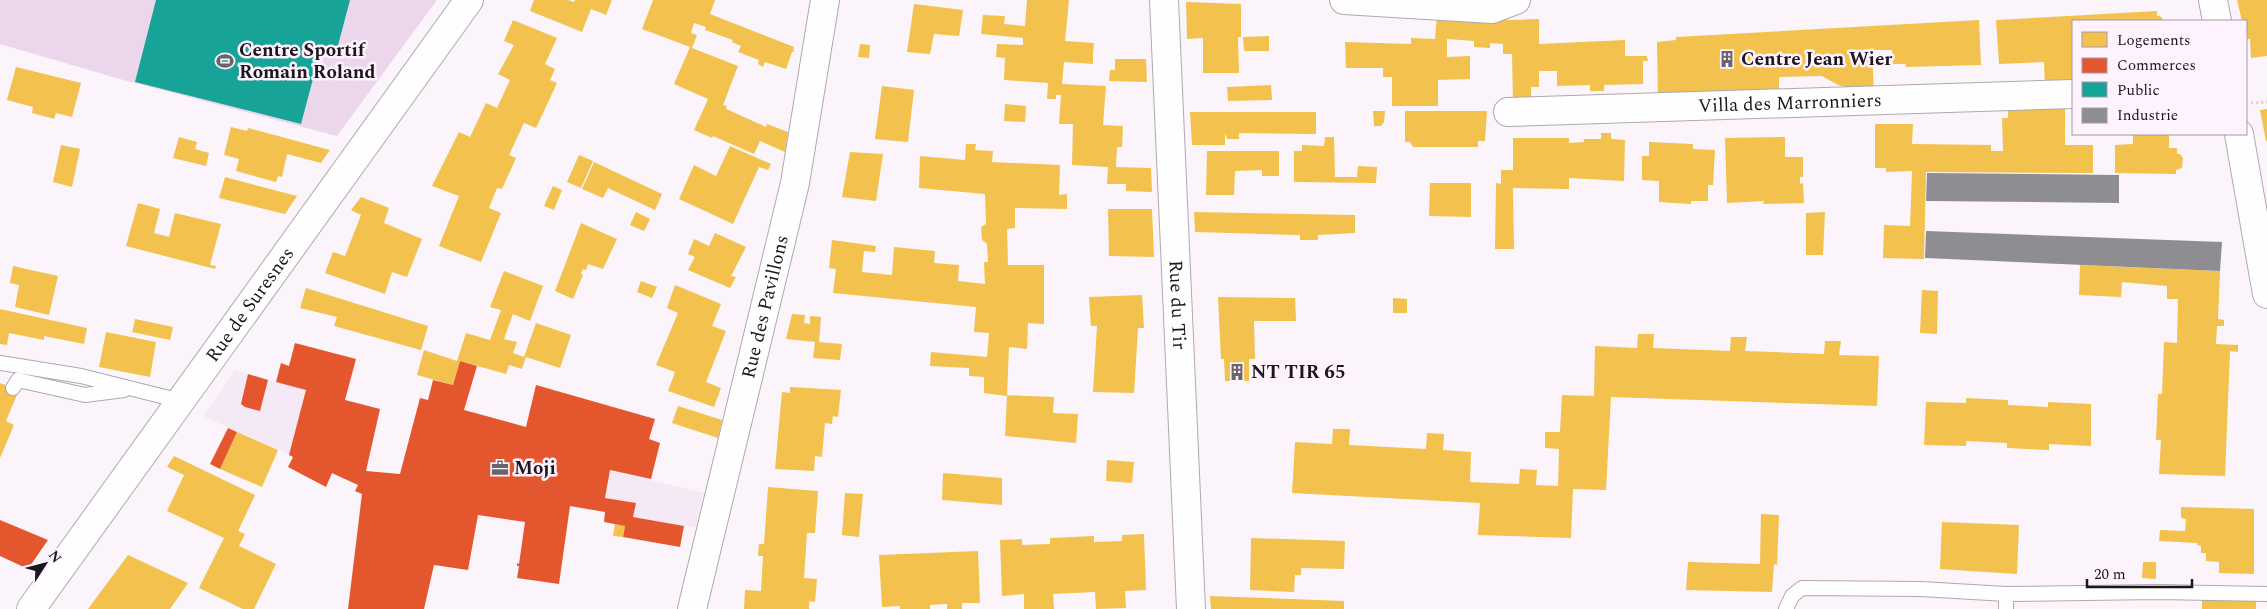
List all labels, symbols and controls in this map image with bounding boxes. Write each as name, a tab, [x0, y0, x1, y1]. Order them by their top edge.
legend	[2072, 20, 2247, 135]
text: Logements	[2117, 29, 2191, 52]
place label: Centre Sportif Romain Roland	[239, 36, 376, 87]
place label: Centre Jean Wier	[1741, 45, 1893, 74]
building icon: Centre Jean Wier	[1717, 49, 1737, 69]
sports icon: Centre Sportif Romain Roland	[215, 51, 235, 71]
text: Commerces	[2117, 54, 2196, 77]
text: Public	[2117, 79, 2160, 102]
street label: Villa des Marronniers	[1697, 86, 1882, 120]
text: Industrie	[2117, 104, 2178, 127]
street label: Rue des Pavillons	[734, 232, 796, 381]
street label: Rue de Suresnes	[198, 241, 301, 368]
street label: Rue du Tir	[1161, 259, 1194, 351]
place label: NT TIR 65	[1251, 358, 1346, 387]
building icon: NT TIR 65	[1227, 362, 1247, 382]
place label: Moji	[514, 454, 556, 483]
office icon: Moji	[490, 458, 510, 478]
north arrow	[20, 539, 70, 589]
text: N	[43, 546, 67, 567]
scale bar	[2087, 556, 2192, 588]
text: 20 m	[2094, 563, 2126, 586]

